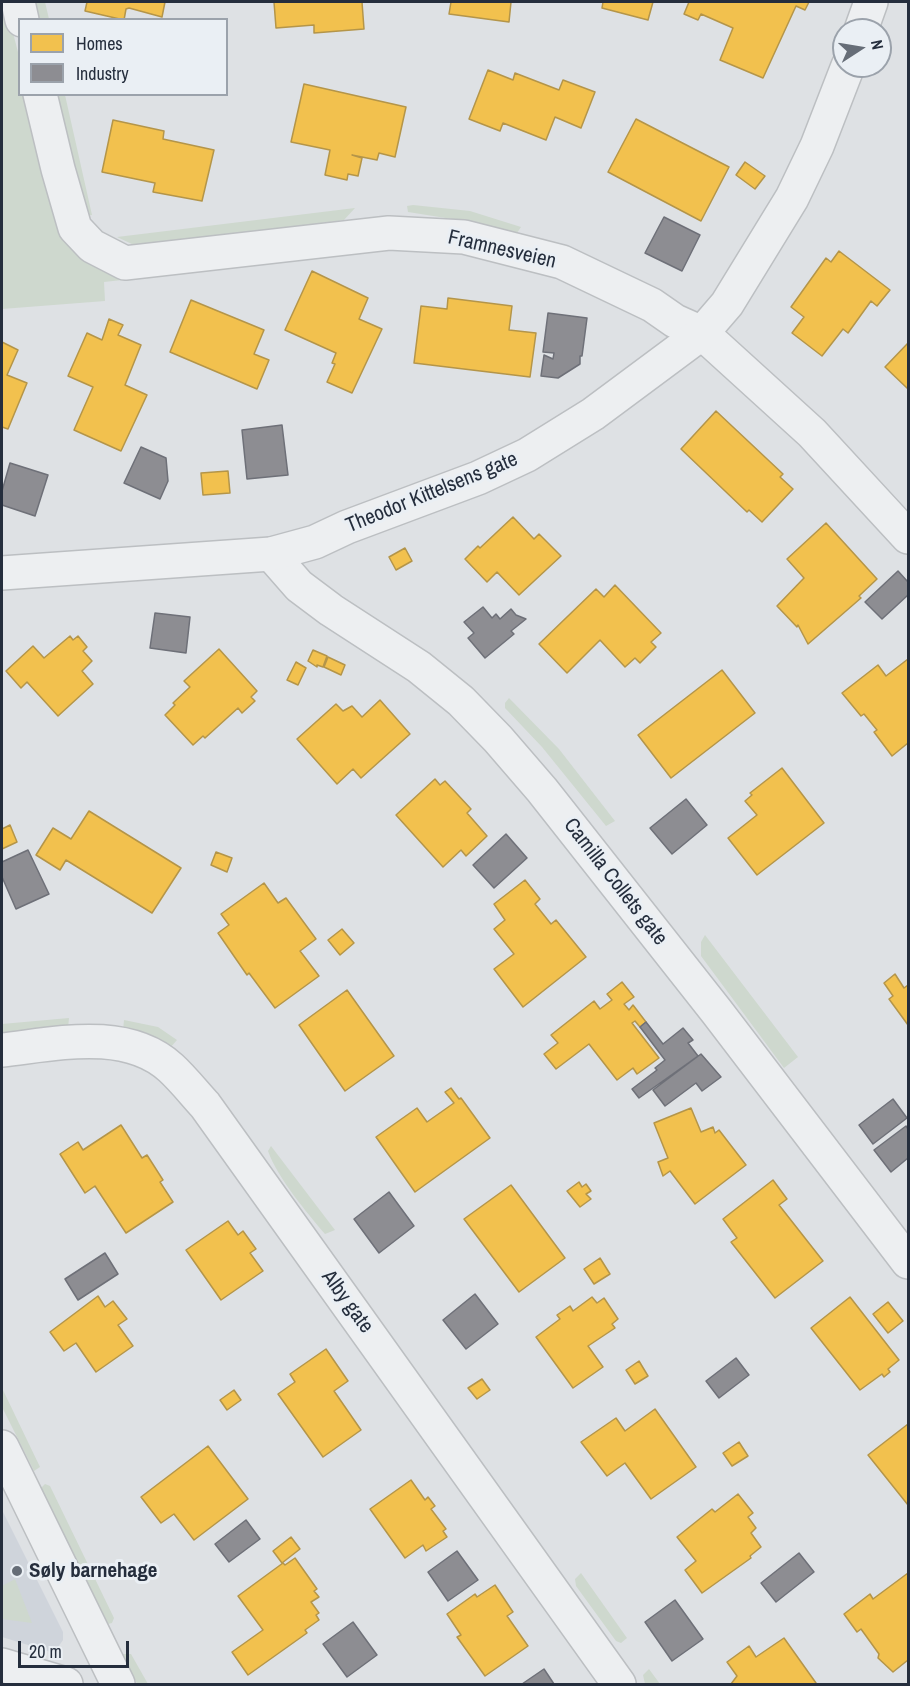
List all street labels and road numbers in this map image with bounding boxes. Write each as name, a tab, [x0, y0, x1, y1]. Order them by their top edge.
street label: Framnesveien	[446, 225, 558, 275]
street label: Theodor Kittelsens gate	[343, 447, 521, 539]
street label: Camilla Collets gate	[558, 814, 672, 950]
street label: Alby gate	[316, 1266, 378, 1338]

